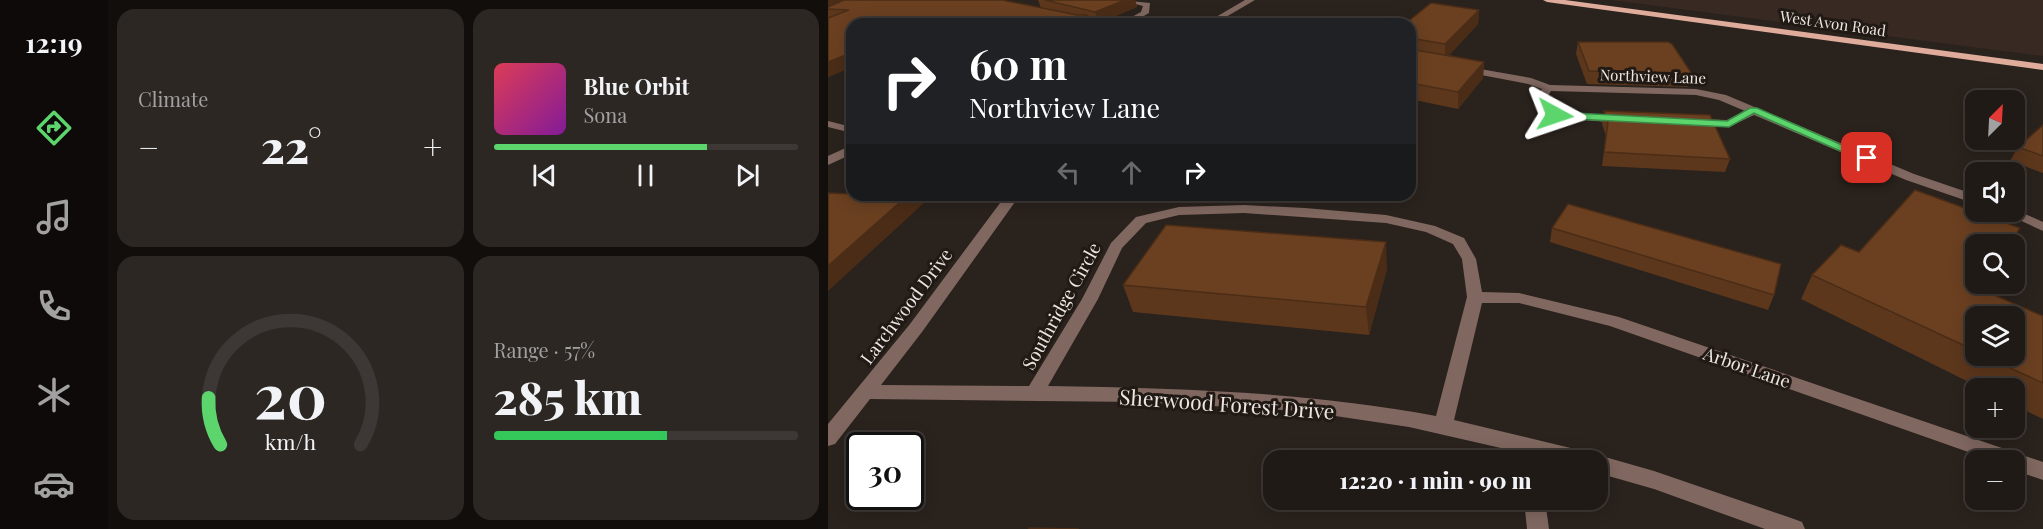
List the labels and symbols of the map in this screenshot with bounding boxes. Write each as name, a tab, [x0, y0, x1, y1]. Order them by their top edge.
street label: West Avon Road	[1778, 6, 1888, 40]
street label: Northview Lane	[1600, 64, 1706, 88]
position arrow	[1523, 83, 1587, 147]
north arrow	[1965, 90, 2025, 150]
pin	[1841, 132, 1892, 183]
street label: Southridge Circle	[1016, 238, 1106, 374]
street label: Larchwood Drive	[855, 243, 957, 369]
street label: Arbor Lane	[1699, 341, 1794, 393]
street label: Sherwood Forest Drive	[1118, 382, 1336, 424]
speed limit sign: 30	[846, 432, 924, 510]

